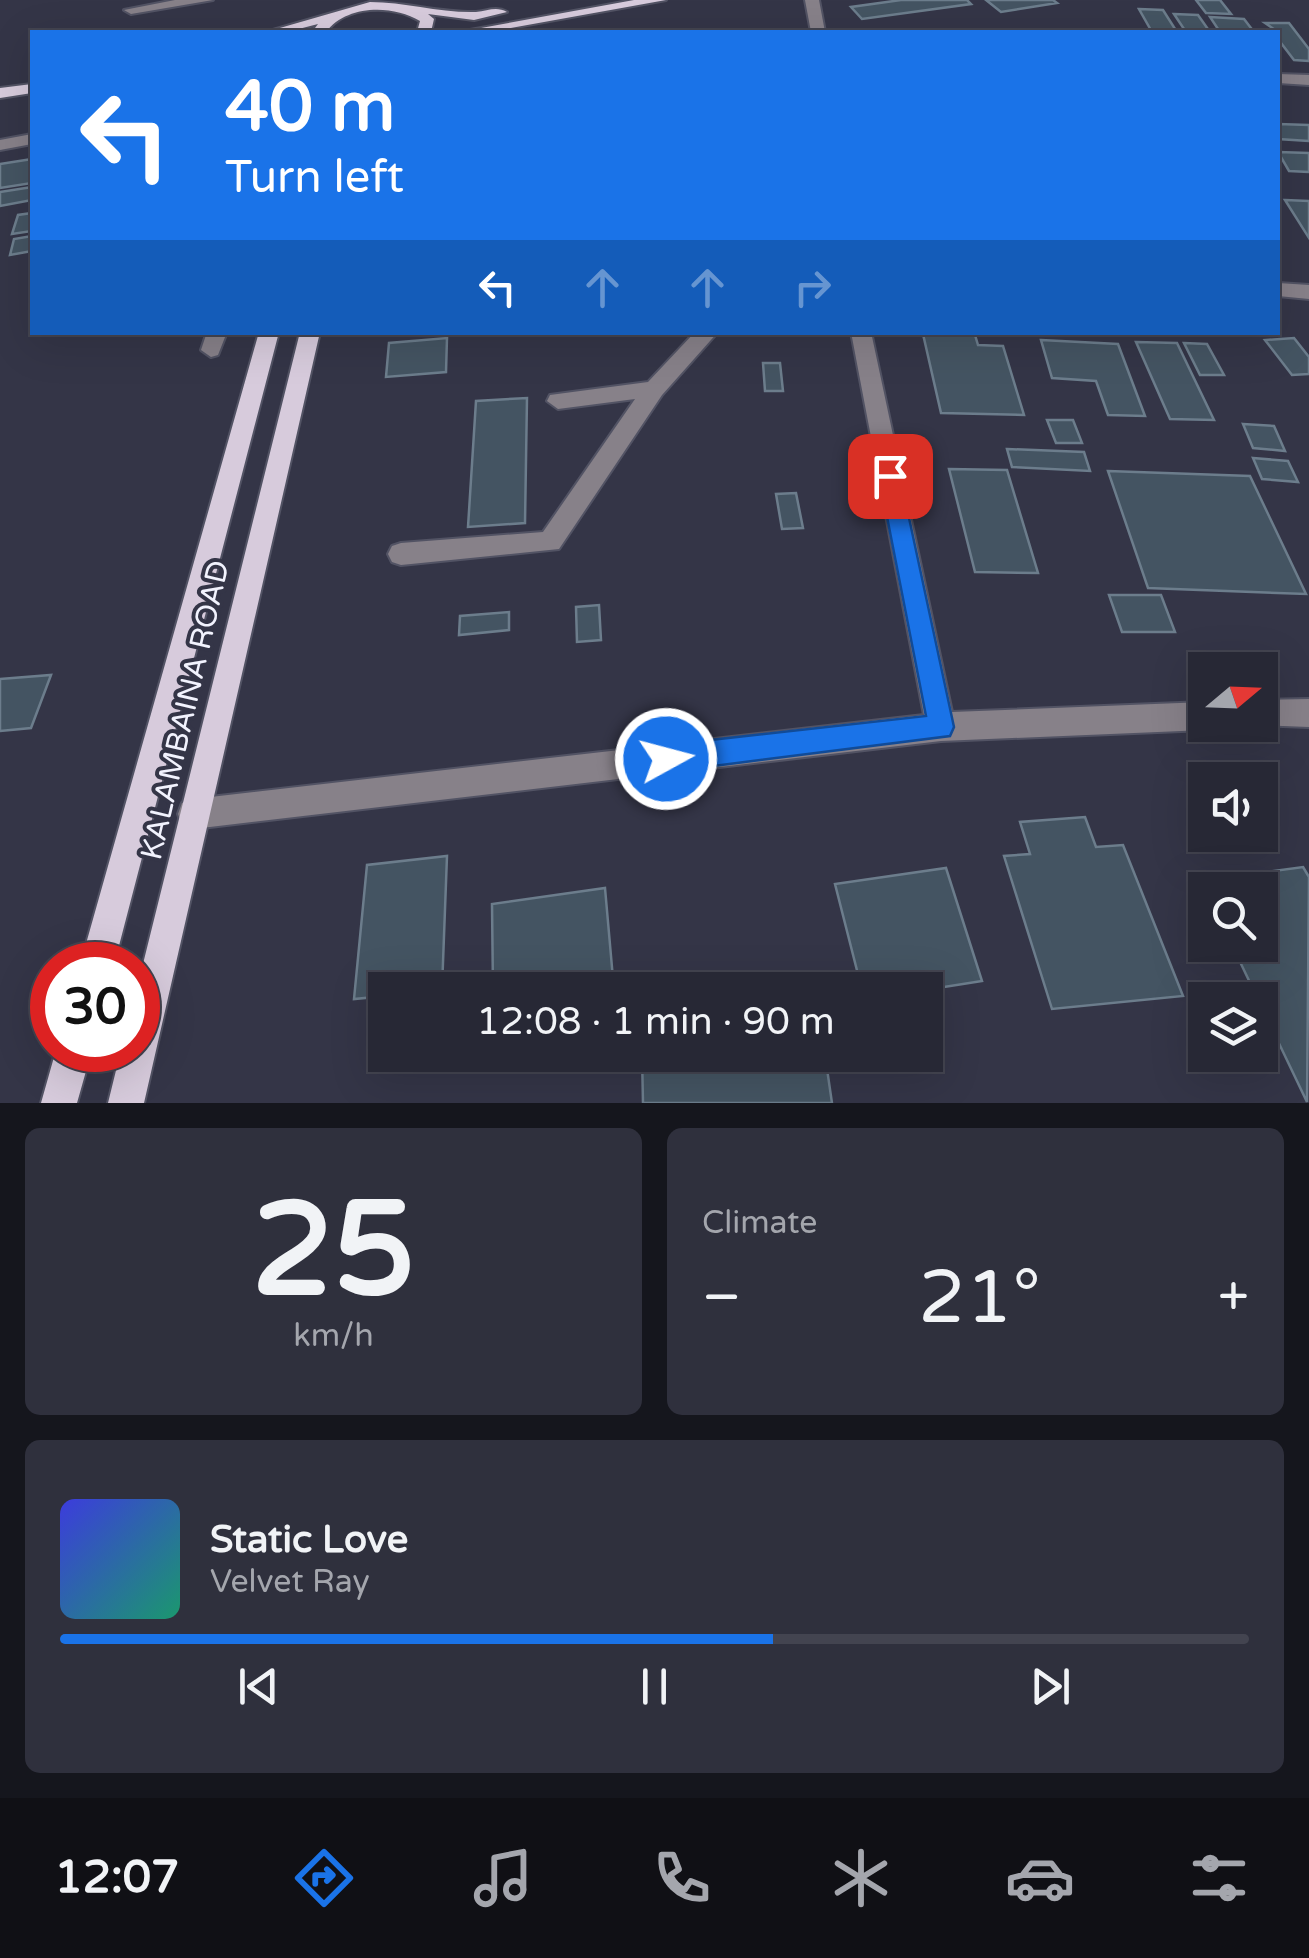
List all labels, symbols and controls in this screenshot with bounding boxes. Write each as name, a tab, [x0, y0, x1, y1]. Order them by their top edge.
text: 40 m	[225, 66, 395, 150]
icon: left	[60, 70, 190, 200]
text: Turn left	[225, 151, 404, 205]
icon: left	[470, 260, 525, 315]
icon: ahead	[575, 260, 630, 315]
icon: ahead	[680, 260, 735, 315]
icon: right	[785, 260, 840, 315]
pin	[848, 434, 933, 519]
icon: arrive	[863, 449, 918, 504]
street label: KALAMBAINA ROAD	[133, 557, 238, 863]
north arrow	[1188, 652, 1278, 742]
map controls	[1188, 652, 1278, 1072]
position arrow	[614, 707, 718, 811]
button: sound	[1188, 762, 1278, 852]
button: search	[1188, 872, 1278, 962]
speed limit sign: 30	[30, 942, 160, 1072]
button: layers	[1188, 982, 1278, 1072]
text: 12:08 · 1 min · 90 m	[476, 999, 835, 1045]
text: 25	[252, 1174, 415, 1330]
text: Climate	[702, 1204, 817, 1242]
text: 21°	[918, 1253, 1041, 1343]
text: −	[702, 1265, 741, 1331]
text: +	[1218, 1265, 1249, 1331]
text: km/h	[293, 1317, 374, 1355]
text: Static Love	[210, 1517, 408, 1563]
text: Velvet Ray	[210, 1563, 370, 1601]
icon: previous	[231, 1659, 286, 1714]
icon: pause	[627, 1659, 682, 1714]
icon: next	[1023, 1659, 1078, 1714]
icon: directions	[289, 1843, 359, 1913]
icon: music	[468, 1843, 538, 1913]
icon: phone	[647, 1843, 717, 1913]
icon: climate	[826, 1843, 896, 1913]
icon: car	[1005, 1843, 1075, 1913]
icon: filters	[1184, 1843, 1254, 1913]
text: 12:07	[55, 1851, 179, 1905]

